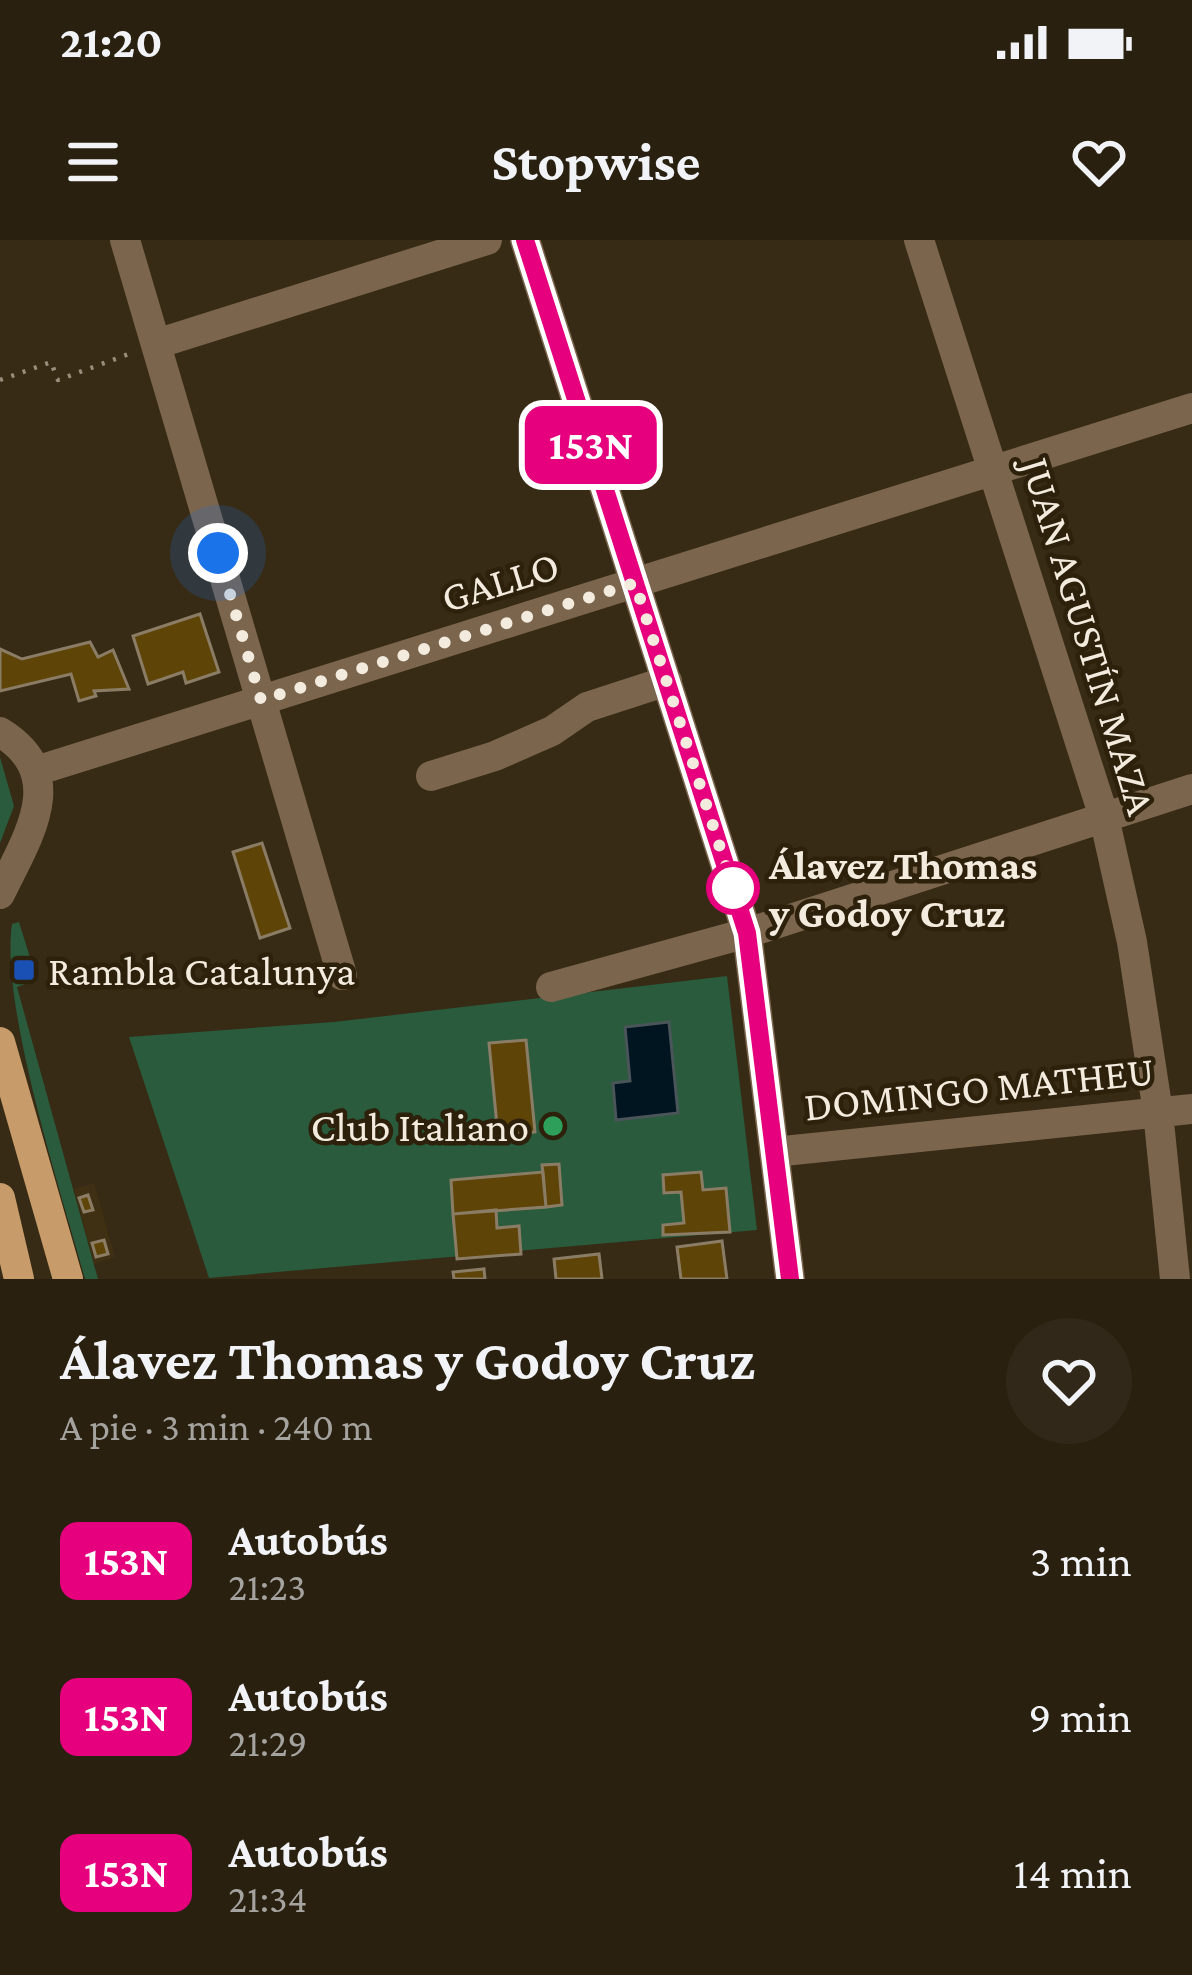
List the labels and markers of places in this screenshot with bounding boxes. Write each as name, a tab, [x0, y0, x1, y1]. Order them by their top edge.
place label: Álavez Thomas y Godoy Cruz	[768, 841, 1037, 936]
marker: Álavez Thomas y Godoy Cruz	[708, 863, 758, 913]
place label: Rambla Catalunya	[48, 947, 356, 994]
marker: Rambla Catalunya	[11, 957, 37, 983]
place label: Club Italiano	[311, 1103, 529, 1150]
marker: Club Italiano	[540, 1113, 566, 1139]

